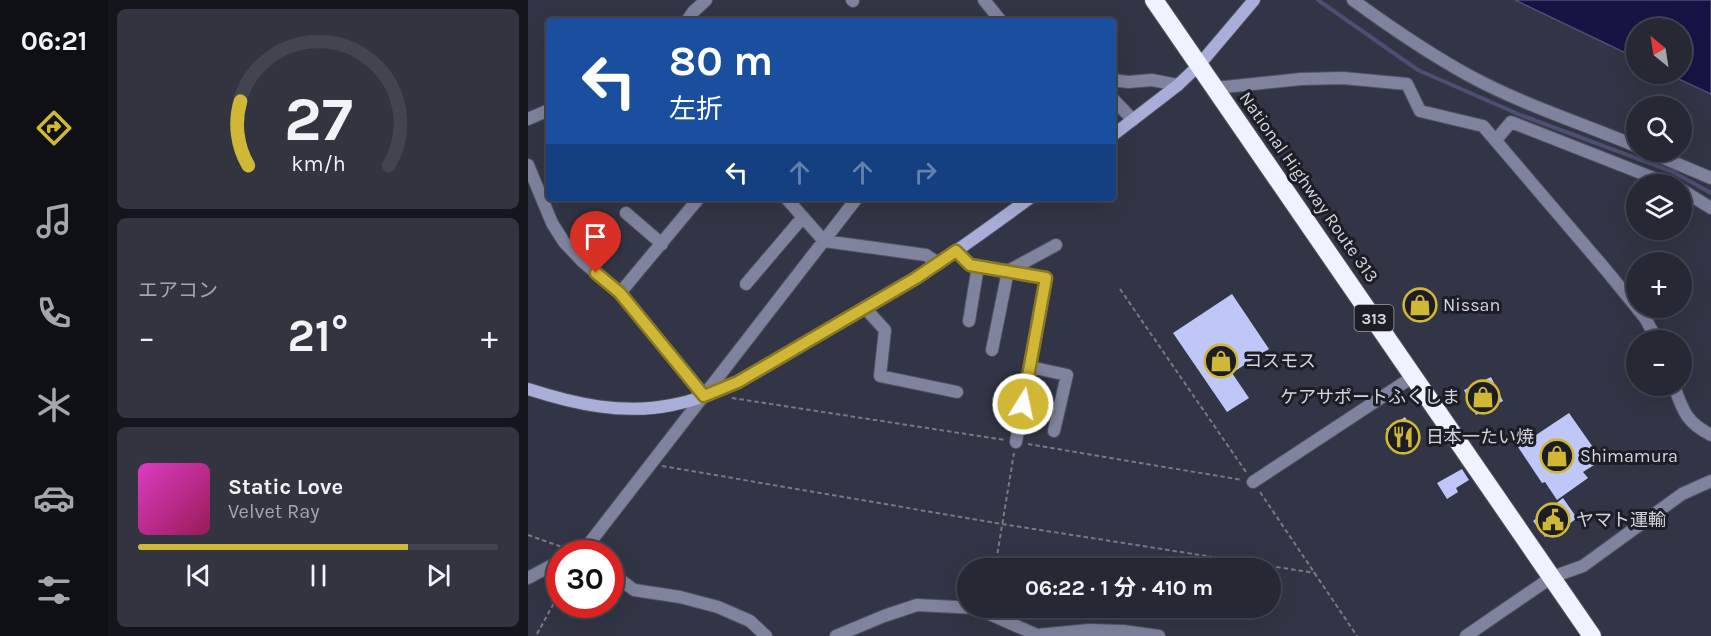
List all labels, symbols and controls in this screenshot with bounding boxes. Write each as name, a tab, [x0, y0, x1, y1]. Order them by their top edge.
north arrow	[1626, 18, 1692, 84]
map controls	[1626, 18, 1692, 396]
text: 06:21	[21, 25, 87, 57]
text: 80 m	[669, 36, 773, 86]
icon: left	[570, 42, 648, 120]
text: 27	[284, 83, 352, 156]
street label: National Highway Route 313	[1235, 87, 1383, 287]
text: 左折	[669, 93, 723, 125]
button: search	[1626, 96, 1692, 162]
icon: directions	[33, 107, 75, 149]
text: km/h	[291, 151, 345, 176]
icon: left	[720, 156, 753, 189]
icon: ahead	[783, 156, 816, 189]
icon: ahead	[846, 156, 879, 189]
icon: right	[909, 156, 942, 189]
button: layers	[1626, 174, 1692, 240]
icon: music	[33, 200, 75, 242]
pin	[570, 211, 621, 273]
icon: arrive	[579, 220, 612, 253]
button: +	[1626, 252, 1692, 318]
text: エアコン	[138, 279, 218, 302]
shop icon: Nissan	[1402, 287, 1438, 323]
icon: phone	[33, 292, 75, 334]
place label: Nissan	[1443, 294, 1500, 316]
road number: 313	[1354, 305, 1394, 331]
text: 21°	[288, 310, 348, 362]
text: −	[138, 318, 155, 356]
text: +	[481, 318, 498, 356]
button: −	[1626, 330, 1692, 396]
shop icon: コスモス	[1203, 343, 1239, 379]
place label: コスモス	[1244, 350, 1316, 372]
position arrow	[991, 372, 1055, 436]
shop icon: ケアサポートふくしま	[1465, 379, 1501, 415]
icon: climate	[33, 384, 75, 426]
place label: ケアサポートふくしま	[1280, 386, 1460, 408]
restaurant icon: 日本一たい焼	[1385, 419, 1421, 455]
place label: 日本一たい焼	[1426, 426, 1534, 448]
shop icon: Shimamura	[1539, 438, 1575, 474]
place label: Shimamura	[1580, 445, 1678, 467]
text: Static Love	[228, 474, 343, 500]
icon: car	[33, 477, 75, 519]
text: Velvet Ray	[228, 500, 320, 523]
public building icon: ヤマト運輸	[1535, 502, 1571, 538]
place label: ヤマト運輸	[1576, 509, 1666, 531]
speed limit sign: 30	[546, 540, 624, 618]
icon: previous	[182, 559, 215, 592]
icon: pause	[302, 559, 335, 592]
icon: next	[422, 559, 455, 592]
icon: filters	[33, 569, 75, 611]
text: 06:22 · 1 分 · 410 m	[1025, 575, 1213, 601]

